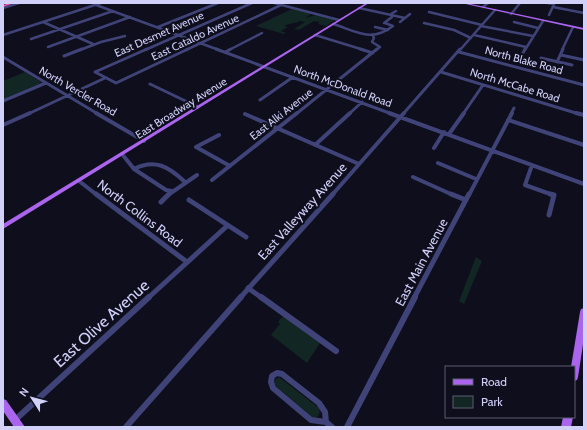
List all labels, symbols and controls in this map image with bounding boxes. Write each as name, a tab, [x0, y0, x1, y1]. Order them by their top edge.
street label: East Desmet Avenue	[112, 8, 206, 60]
street label: East Cataldo Avenue	[149, 10, 241, 63]
street label: North Blake Road	[483, 43, 565, 77]
street label: North McDonald Road	[292, 62, 394, 110]
street label: North Vercler Road	[37, 63, 119, 119]
street label: North McCabe Road	[468, 65, 562, 105]
street label: East Broadway Avenue	[133, 74, 230, 142]
street label: East Alki Avenue	[247, 85, 316, 143]
street label: East Valleyway Avenue	[254, 159, 350, 263]
street label: North Collins Road	[94, 176, 186, 250]
street label: East Main Avenue	[391, 215, 451, 309]
street label: East Olive Avenue	[50, 276, 153, 371]
legend	[445, 366, 575, 418]
text: Road	[481, 374, 507, 389]
north arrow	[12, 378, 52, 418]
text: N	[16, 385, 32, 399]
text: Park	[481, 394, 503, 409]

